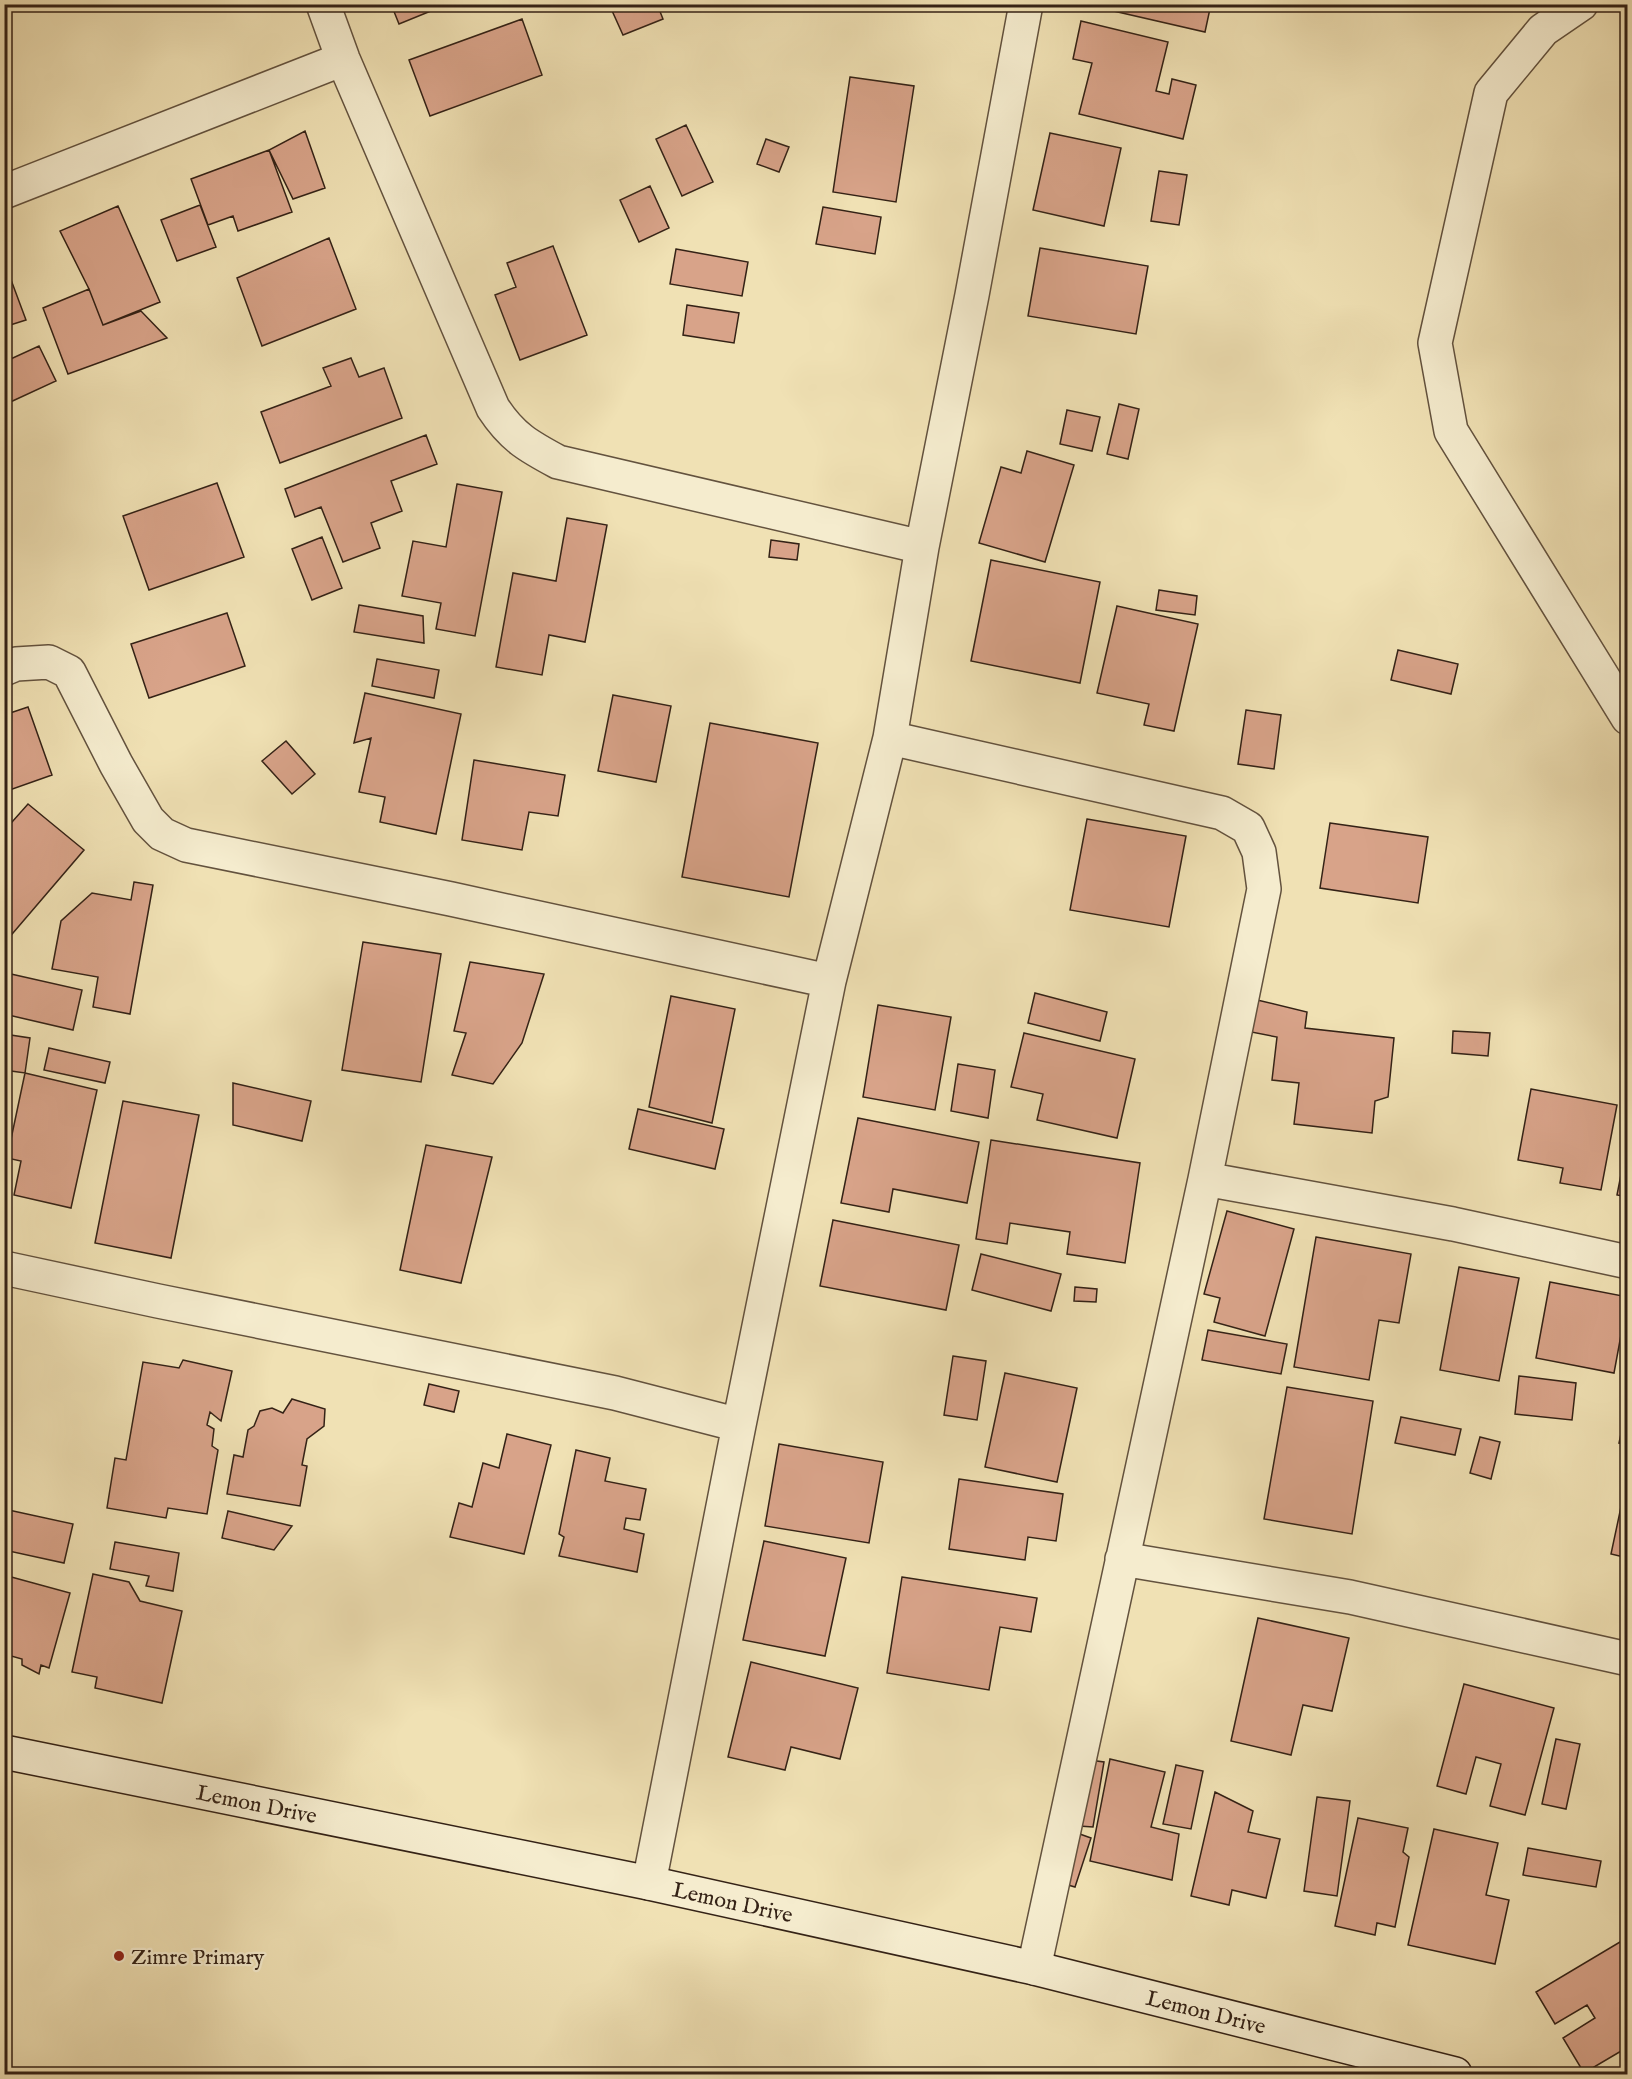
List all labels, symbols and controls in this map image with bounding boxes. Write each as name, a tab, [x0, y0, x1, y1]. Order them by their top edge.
street label: Lemon Drive	[194, 1779, 319, 1831]
street label: Lemon Drive	[670, 1877, 795, 1930]
place label: Zimre Primary	[131, 1944, 265, 1972]
marker: Zimre Primary	[112, 1949, 126, 1963]
street label: Lemon Drive	[1143, 1985, 1268, 2042]

